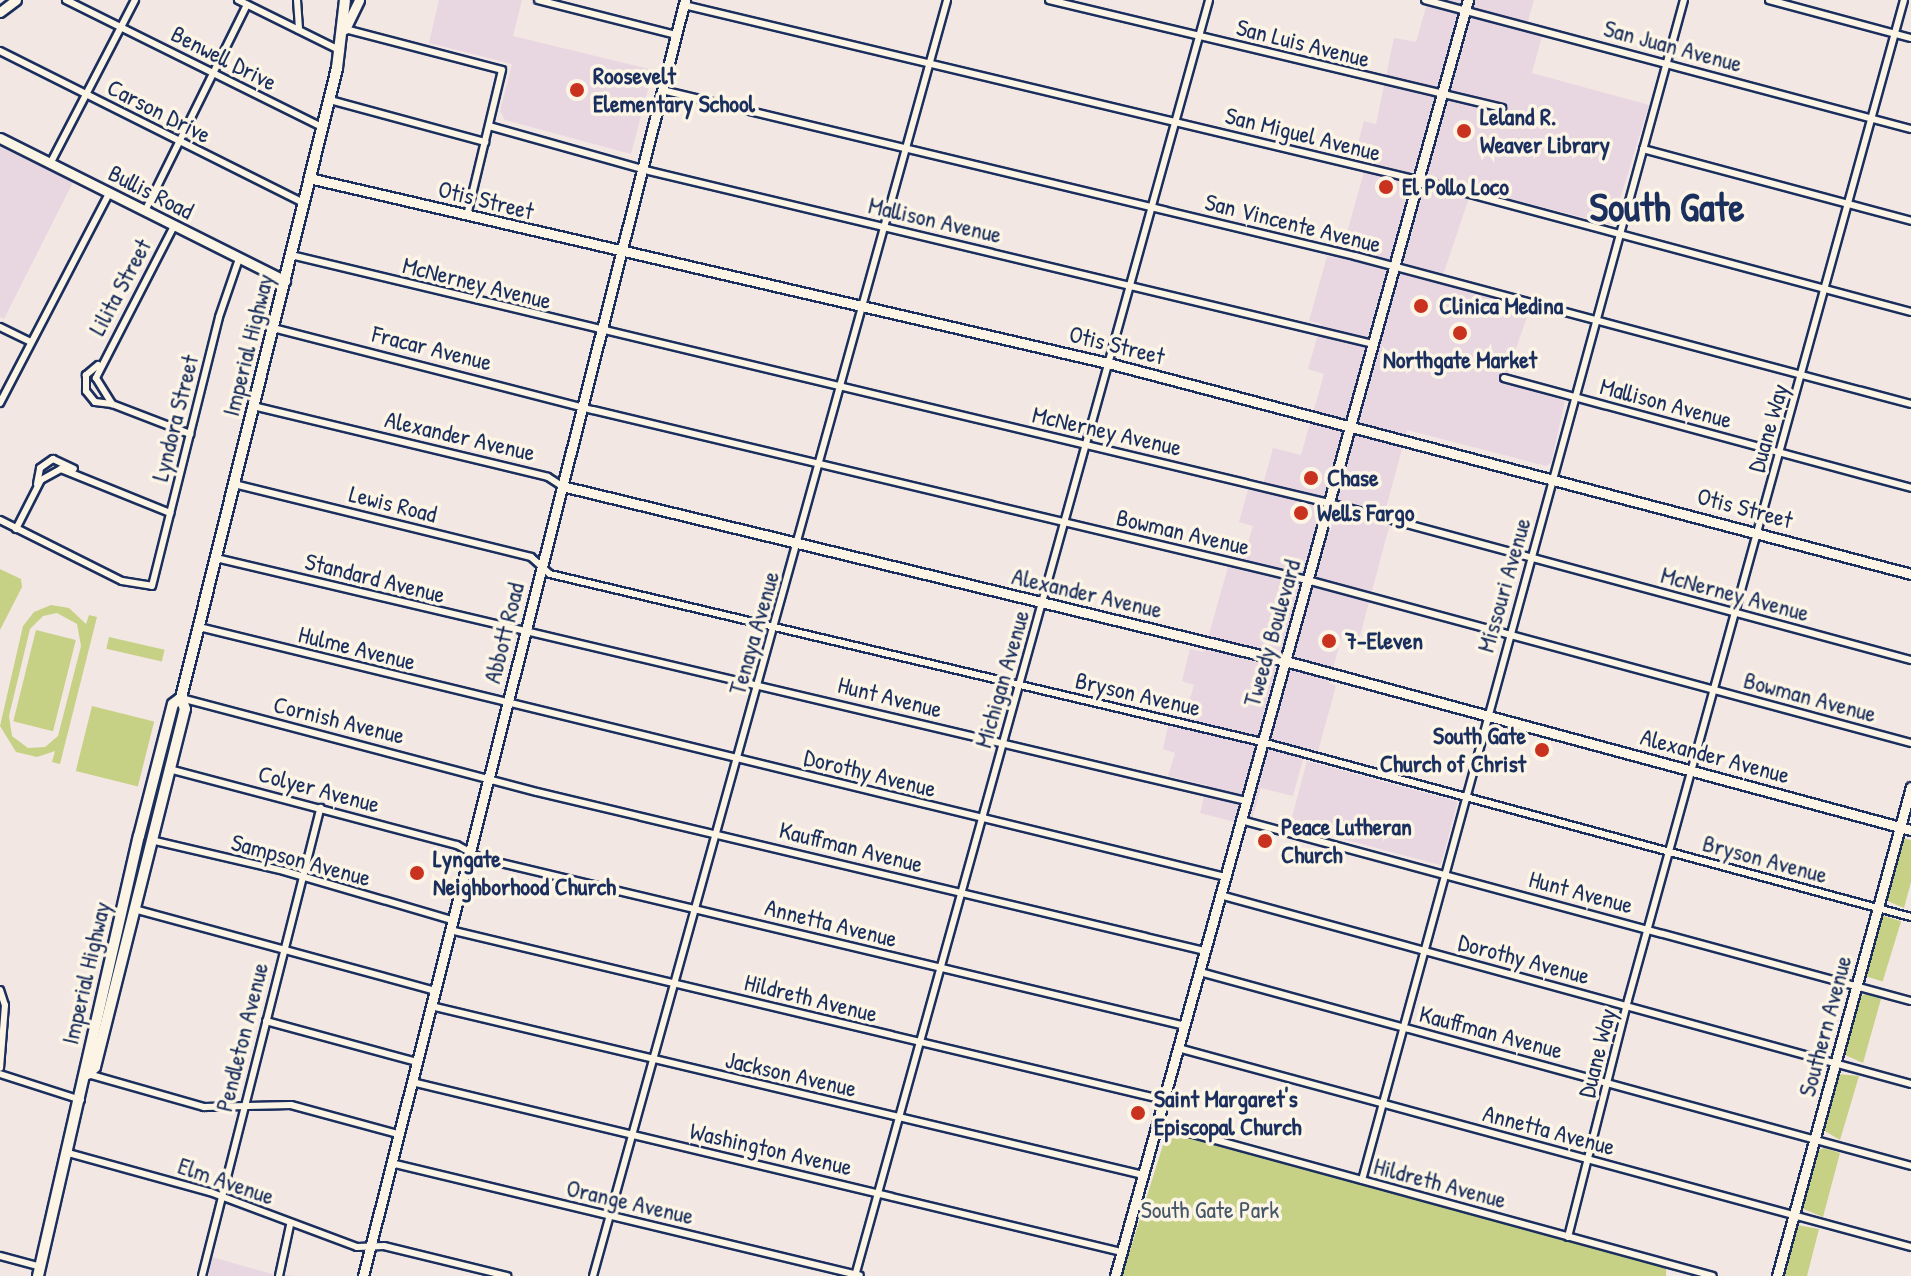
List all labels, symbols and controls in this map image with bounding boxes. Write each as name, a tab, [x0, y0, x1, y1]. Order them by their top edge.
street label: San Luis Avenue	[1233, 13, 1373, 73]
street label: San Juan Avenue	[1601, 14, 1745, 78]
street label: Benwell Drive	[167, 19, 281, 97]
place label: Roosevelt Elementary School	[593, 62, 755, 118]
street label: Carson Drive	[102, 73, 216, 149]
marker: Roosevelt Elementary School	[568, 81, 586, 99]
street label: San Miguel Avenue	[1222, 101, 1384, 167]
place label: Leland R. Weaver Library	[1480, 103, 1610, 159]
marker: Leland R. Weaver Library	[1455, 122, 1473, 140]
street label: Bullis Road	[104, 158, 198, 226]
place label: El Pollo Loco	[1402, 173, 1509, 201]
street label: Otis Street	[435, 174, 537, 226]
marker: El Pollo Loco	[1377, 178, 1395, 196]
district label: South Gate	[1590, 182, 1744, 230]
street label: San Vincente Avenue	[1202, 187, 1384, 259]
street label: Mallison Avenue	[866, 191, 1004, 249]
street label: Lilita Street	[83, 234, 157, 340]
street label: McNerney Avenue	[400, 251, 554, 315]
street label: Imperial Highway	[216, 271, 280, 419]
place label: Clinica Medina	[1439, 292, 1563, 320]
marker: Clinica Medina	[1410, 295, 1432, 317]
street label: Fracar Avenue	[369, 319, 495, 377]
street label: Otis Street	[1066, 319, 1168, 371]
marker: Northgate Market	[1451, 324, 1469, 342]
place label: Northgate Market	[1383, 346, 1537, 374]
street label: Lyndora Street	[145, 352, 205, 484]
street label: Mallison Avenue	[1597, 372, 1735, 434]
street label: Duane Way	[1742, 380, 1794, 476]
street label: McNerney Avenue	[1030, 400, 1184, 462]
street label: Alexander Avenue	[382, 405, 538, 467]
place label: Chase	[1327, 464, 1378, 492]
marker: Chase	[1302, 469, 1320, 487]
street label: Lewis Road	[346, 479, 440, 529]
street label: Otis Street	[1694, 481, 1796, 535]
place label: Wells Fargo	[1317, 499, 1414, 527]
street label: Bowman Avenue	[1114, 503, 1252, 561]
marker: Wells Fargo	[1292, 504, 1310, 522]
street label: Missouri Avenue	[1471, 515, 1537, 655]
street label: Standard Avenue	[302, 547, 448, 609]
street label: Tweedy Boulevard	[1237, 556, 1307, 710]
street label: McNerney Avenue	[1658, 560, 1812, 628]
street label: Alexander Avenue	[1009, 562, 1165, 624]
street label: Tenaya Avenue	[723, 568, 785, 698]
street label: Abbott Road	[478, 580, 530, 686]
street label: Michigan Avenue	[969, 607, 1035, 751]
street label: Hulme Avenue	[296, 620, 418, 676]
place label: 7-Eleven	[1345, 627, 1423, 655]
marker: 7-Eleven	[1320, 632, 1338, 650]
street label: Bryson Avenue	[1073, 666, 1203, 722]
street label: Bowman Avenue	[1741, 666, 1879, 728]
street label: Hunt Avenue	[835, 670, 945, 724]
street label: Cornish Avenue	[271, 690, 407, 750]
place label: South Gate Church of Christ	[1380, 722, 1526, 778]
street label: Alexander Avenue	[1637, 722, 1793, 790]
marker: South Gate Church of Christ	[1533, 741, 1551, 759]
street label: Dorothy Avenue	[801, 743, 939, 803]
street label: Colyer Avenue	[255, 759, 383, 819]
place label: Peace Lutheran Church	[1281, 813, 1412, 869]
street label: Kauffman Avenue	[776, 815, 926, 879]
street label: Sampson Avenue	[228, 828, 374, 892]
street label: Bryson Avenue	[1700, 829, 1830, 889]
marker: Peace Lutheran Church	[1256, 832, 1274, 850]
place label: Lyngate Neighborhood Church	[433, 845, 616, 901]
marker: Lyngate Neighborhood Church	[408, 864, 426, 882]
street label: Hunt Avenue	[1526, 864, 1636, 920]
street label: Annetta Avenue	[762, 893, 900, 953]
street label: Imperial Highway	[56, 899, 116, 1047]
street label: Dorothy Avenue	[1455, 928, 1593, 990]
street label: Southern Avenue	[1792, 952, 1858, 1100]
street label: Pendleton Avenue	[210, 960, 274, 1114]
street label: Hildreth Avenue	[742, 968, 880, 1028]
street label: Kauffman Avenue	[1416, 999, 1566, 1065]
street label: Duane Way	[1572, 1006, 1622, 1100]
street label: Jackson Avenue	[723, 1045, 859, 1103]
place label: Saint Margaret's Episcopal Church	[1154, 1085, 1302, 1141]
street label: Annetta Avenue	[1480, 1099, 1618, 1161]
marker: Saint Margaret's Episcopal Church	[1129, 1104, 1147, 1122]
street label: Washington Avenue	[687, 1116, 855, 1182]
street label: Elm Avenue	[174, 1151, 278, 1211]
street label: Hildreth Avenue	[1371, 1152, 1509, 1214]
street label: Orange Avenue	[564, 1173, 696, 1231]
park label: South Gate Park	[1141, 1196, 1279, 1224]

